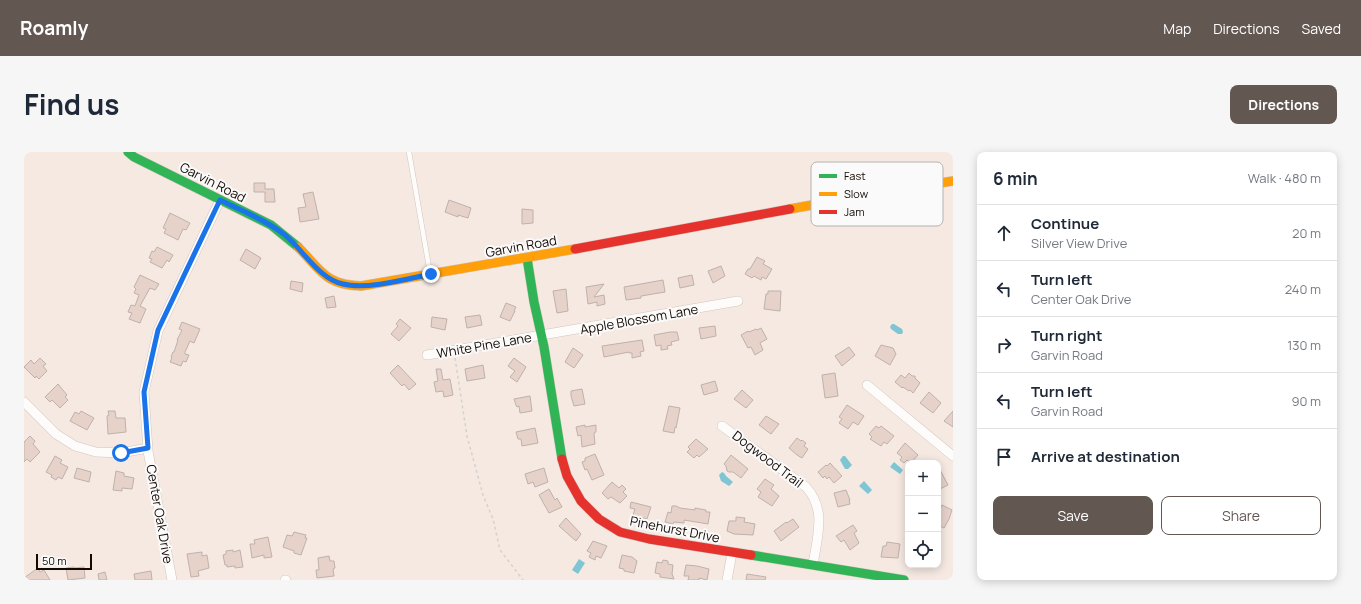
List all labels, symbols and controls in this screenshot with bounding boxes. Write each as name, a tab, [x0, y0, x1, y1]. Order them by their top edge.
text: Roamly	[20, 15, 88, 41]
text: Map	[1163, 19, 1191, 38]
text: Directions	[1213, 19, 1280, 38]
text: Saved	[1302, 19, 1341, 38]
text: Find us	[24, 85, 119, 123]
button: Directions	[1230, 85, 1337, 124]
street label: Garvin Road	[177, 158, 249, 206]
legend	[811, 162, 943, 226]
text: 6 min	[993, 167, 1038, 190]
text: Fast	[844, 168, 866, 183]
text: Walk · 480 m	[1248, 169, 1321, 187]
text: Slow	[844, 186, 869, 201]
text: Jam	[844, 204, 865, 219]
text: Continue	[1031, 213, 1099, 234]
icon: ahead	[993, 222, 1015, 244]
text: 20 m	[1292, 224, 1321, 242]
street label: Garvin Road	[484, 231, 558, 261]
text: Silver View Drive	[1031, 234, 1127, 252]
route end	[422, 265, 440, 283]
text: Turn left	[1031, 269, 1093, 290]
icon: left	[993, 278, 1015, 300]
text: 240 m	[1285, 280, 1321, 298]
text: Center Oak Drive	[1031, 290, 1131, 308]
street label: Apple Blossom Lane	[579, 300, 700, 338]
text: Turn right	[1031, 325, 1102, 346]
street label: White Pine Lane	[435, 328, 533, 362]
icon: right	[993, 334, 1015, 356]
text: 130 m	[1287, 336, 1321, 354]
text: Garvin Road	[1031, 346, 1103, 364]
text: Turn left	[1031, 381, 1093, 402]
icon: left	[993, 390, 1015, 412]
text: 90 m	[1291, 392, 1321, 410]
text: Garvin Road	[1031, 402, 1103, 420]
street label: Dogwood Trail	[729, 426, 807, 492]
route start	[112, 444, 130, 462]
icon: arrive	[993, 446, 1015, 468]
text: Arrive at destination	[1031, 446, 1180, 467]
map controls	[905, 460, 941, 568]
button: +	[905, 460, 941, 496]
street label: Center Oak Drive	[142, 463, 178, 565]
button: −	[905, 496, 941, 532]
button: Save	[993, 496, 1153, 535]
button: Share	[1161, 496, 1321, 535]
street label: Pinehurst Drive	[629, 511, 722, 547]
button: locate	[905, 532, 941, 568]
scale bar	[36, 552, 92, 571]
text: 50 m	[42, 553, 67, 568]

